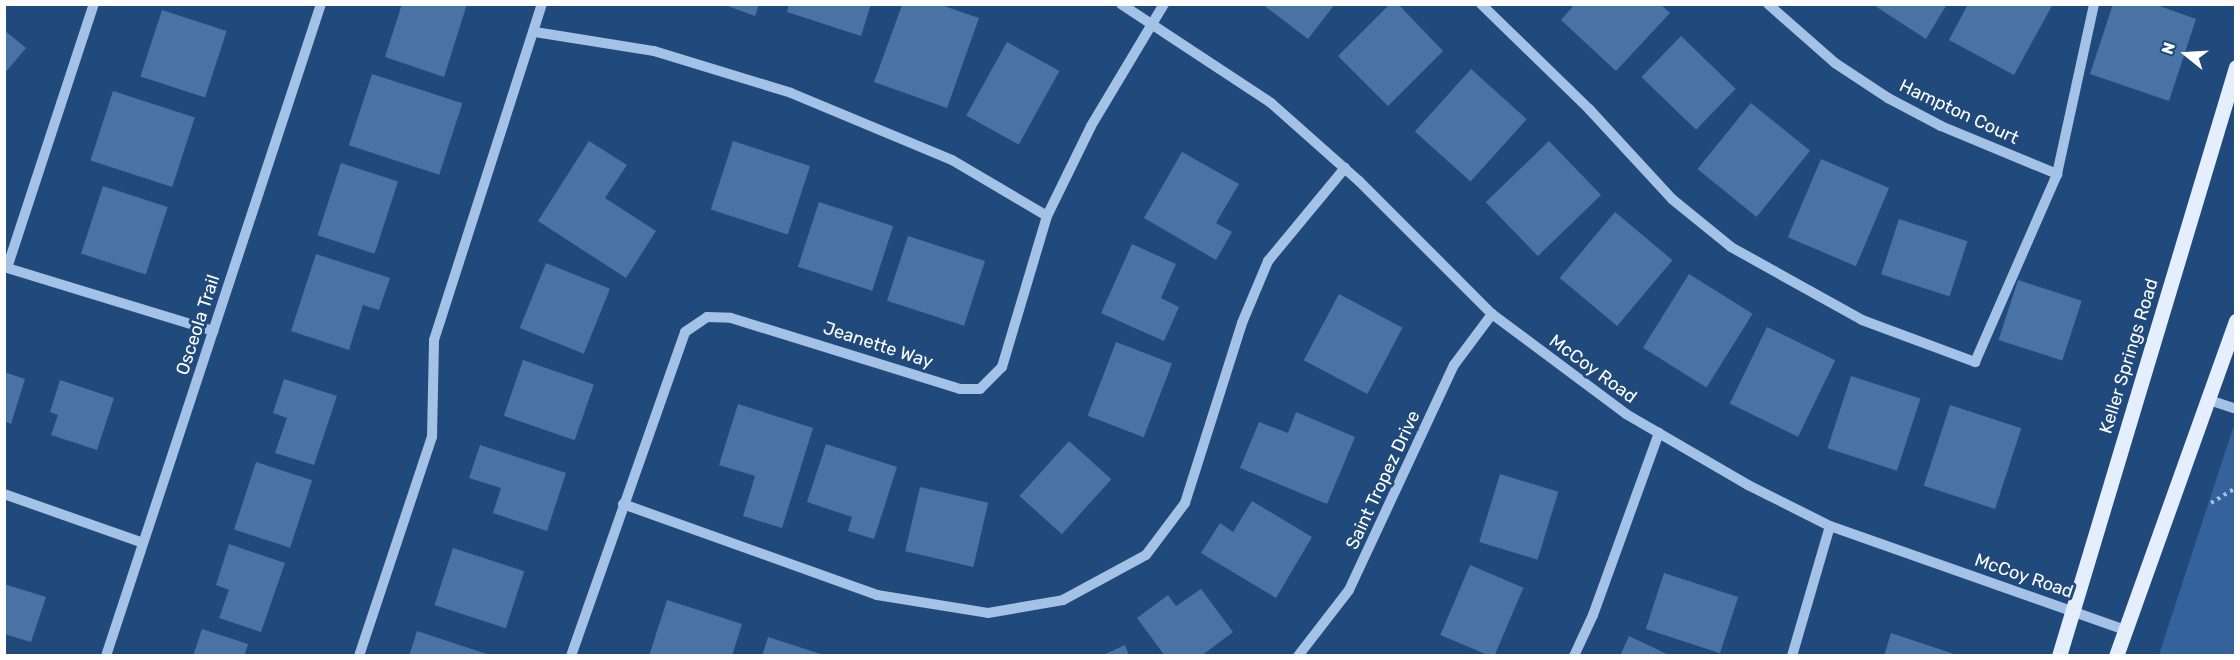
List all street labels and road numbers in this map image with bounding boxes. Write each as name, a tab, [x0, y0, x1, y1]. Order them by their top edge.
street label: Hampton Court	[1896, 75, 2022, 149]
street label: Osceola Trail	[172, 272, 224, 378]
street label: Keller Springs Road	[2095, 276, 2163, 436]
street label: Jeanette Way	[820, 317, 936, 373]
street label: McCoy Road	[1545, 330, 1641, 408]
street label: Saint Tropez Drive	[1341, 407, 1425, 553]
street label: McCoy Road	[1972, 549, 2076, 603]

